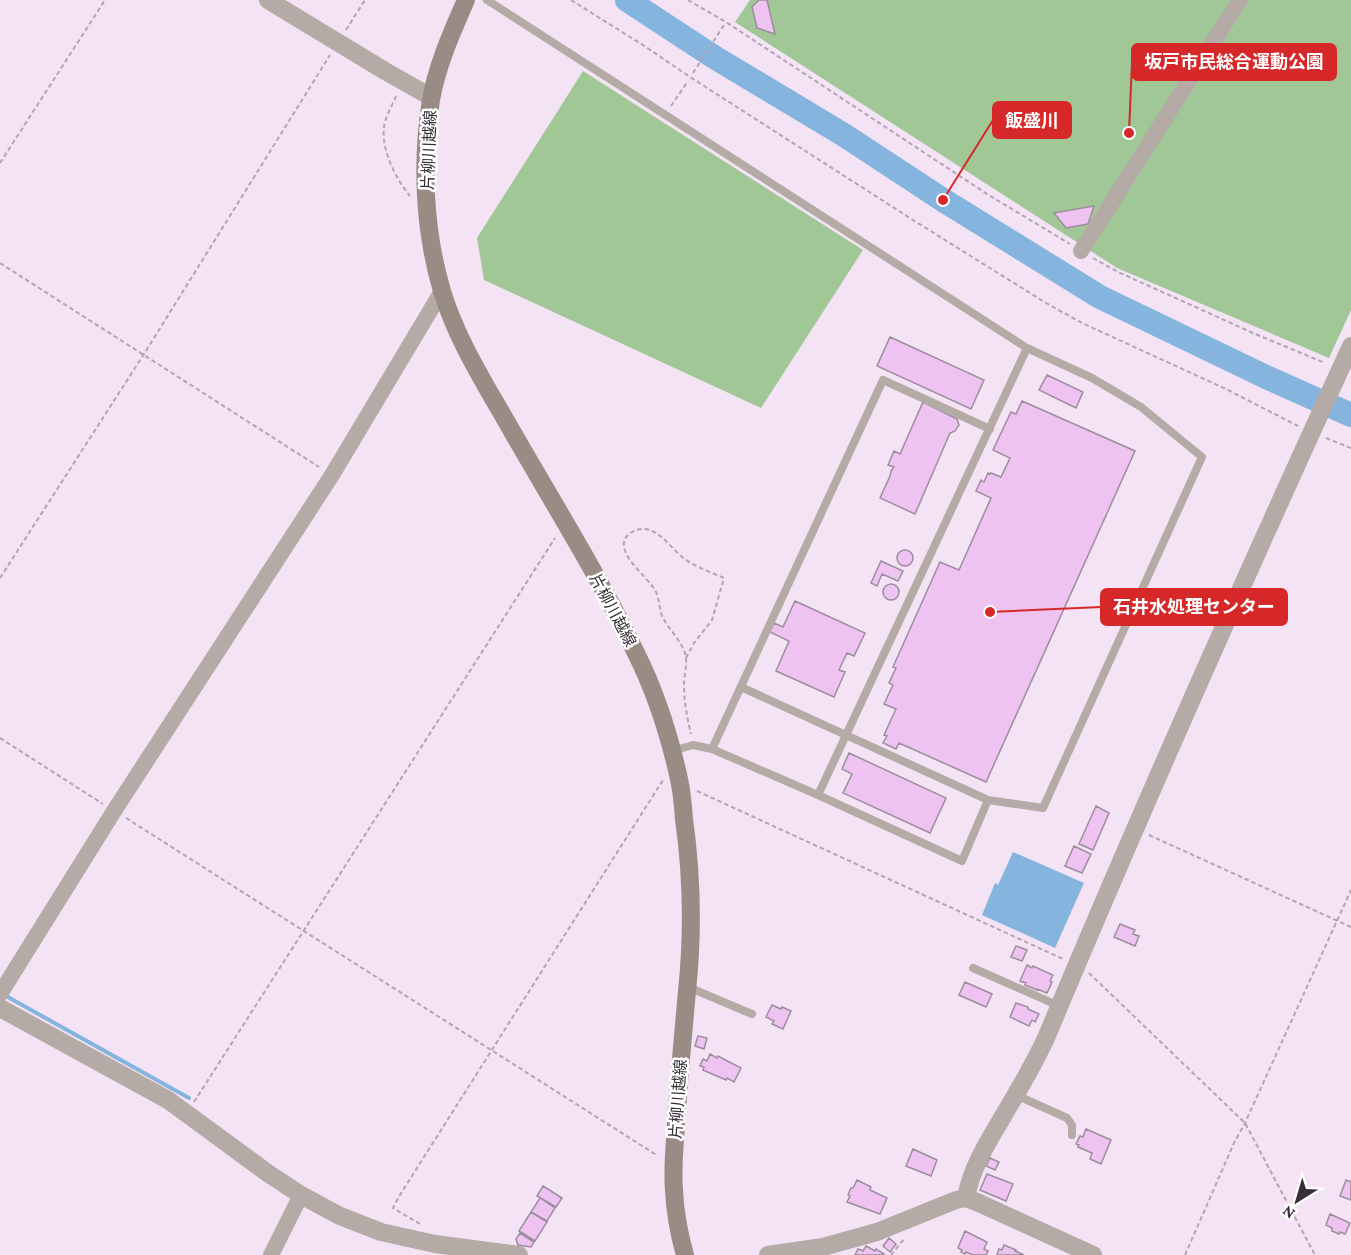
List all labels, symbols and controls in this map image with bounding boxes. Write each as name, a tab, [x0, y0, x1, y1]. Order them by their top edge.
callout: 坂戸市民総合運動公園	[1132, 44, 1336, 80]
text: 坂戸市民総合運動公園	[1144, 52, 1324, 72]
callout: 飯盛川	[993, 102, 1071, 138]
street label: 片柳川越線	[419, 110, 439, 190]
text: 飯盛川	[1005, 111, 1059, 131]
street label: 片柳川越線	[587, 571, 639, 649]
callout: 石井水処理センター	[1101, 589, 1287, 625]
text: 石井水処理センター	[1113, 597, 1275, 617]
street label: 片柳川越線	[667, 1058, 689, 1140]
north arrow	[1267, 1171, 1327, 1231]
text: N	[1279, 1202, 1298, 1223]

